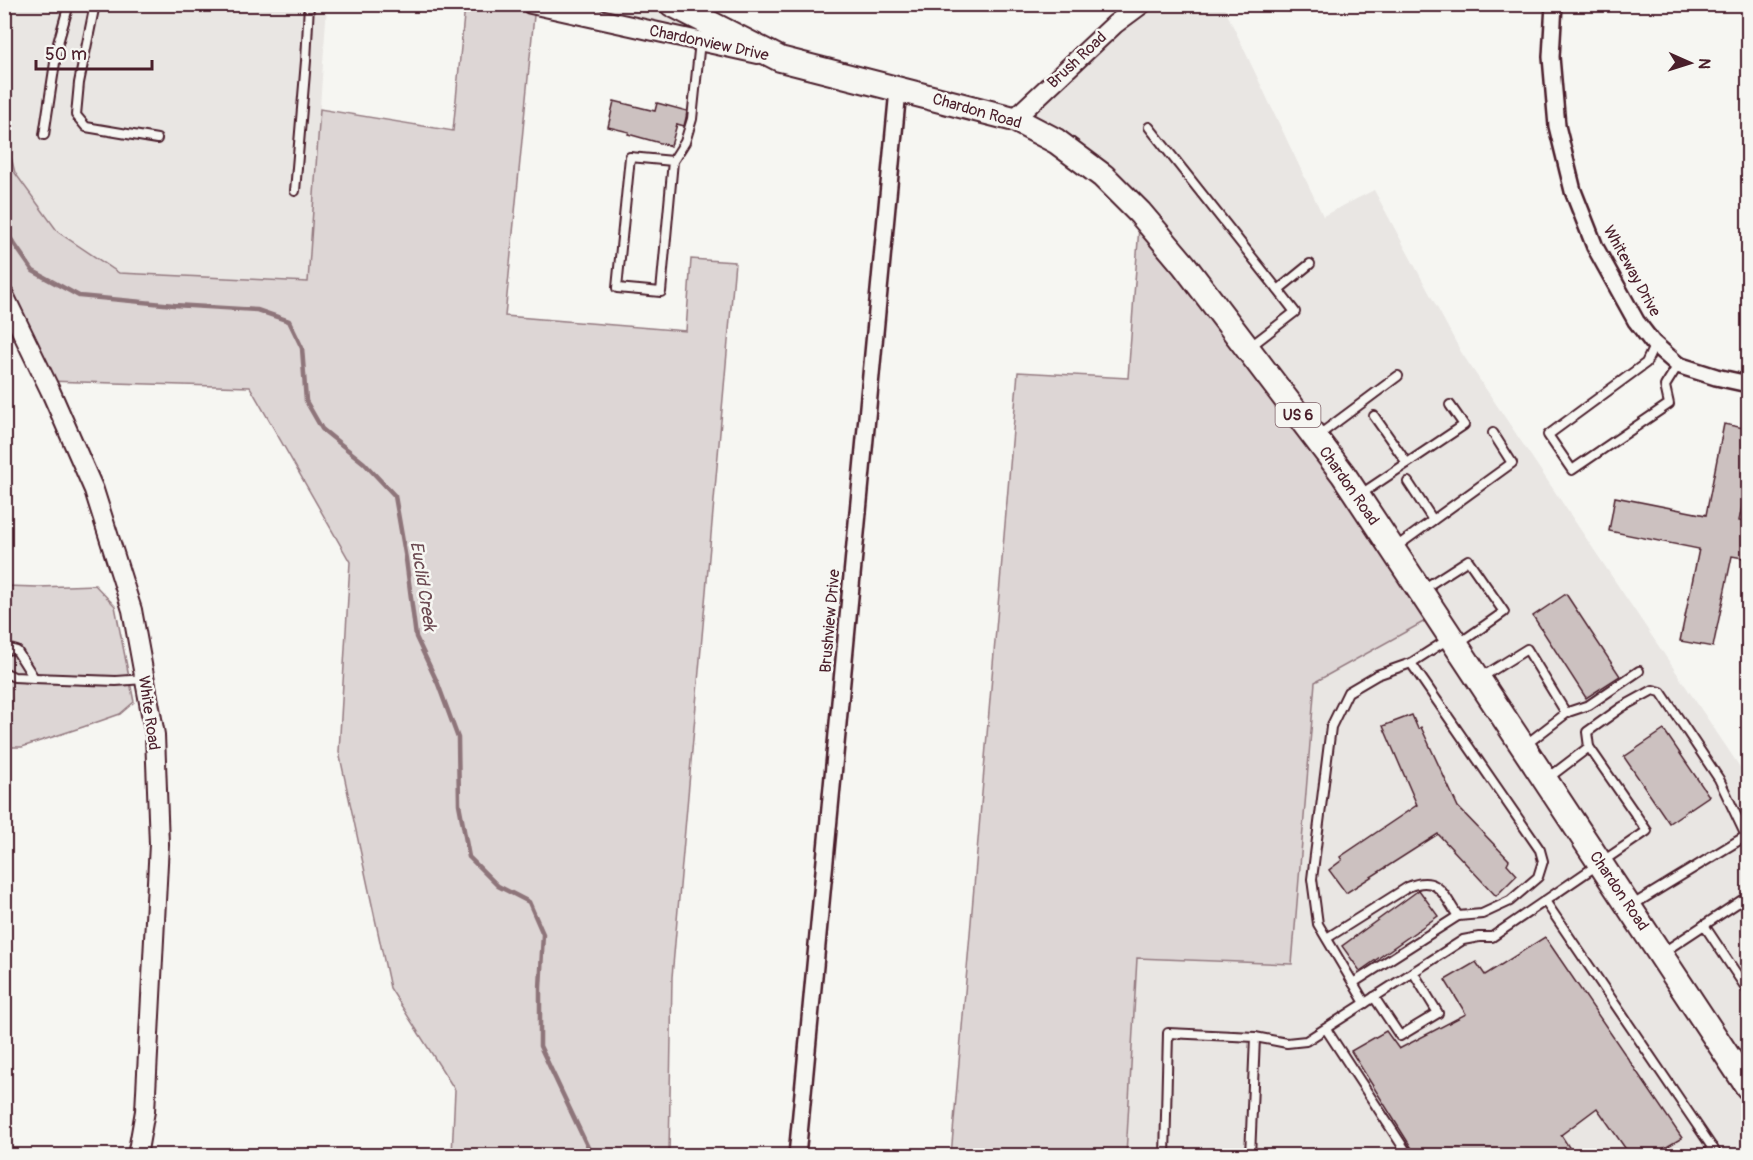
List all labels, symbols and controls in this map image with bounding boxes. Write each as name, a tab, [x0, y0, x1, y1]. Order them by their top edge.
street label: Chardonview Drive	[647, 21, 771, 65]
street label: Brush Road	[1043, 27, 1111, 93]
scale bar	[36, 33, 152, 71]
north arrow	[1660, 33, 1720, 93]
text: 50 m	[45, 43, 87, 66]
text: N	[1694, 58, 1714, 70]
street label: Chardon Road	[930, 89, 1024, 133]
street label: Whiteway Drive	[1599, 222, 1665, 320]
road number: US 6	[1276, 403, 1320, 427]
street label: Chardon Road	[1314, 443, 1384, 529]
water label: Euclid Creek	[405, 540, 442, 634]
street label: Brushview Drive	[816, 568, 844, 674]
street label: White Road	[134, 674, 164, 752]
street label: Chardon Road	[1585, 847, 1653, 935]

